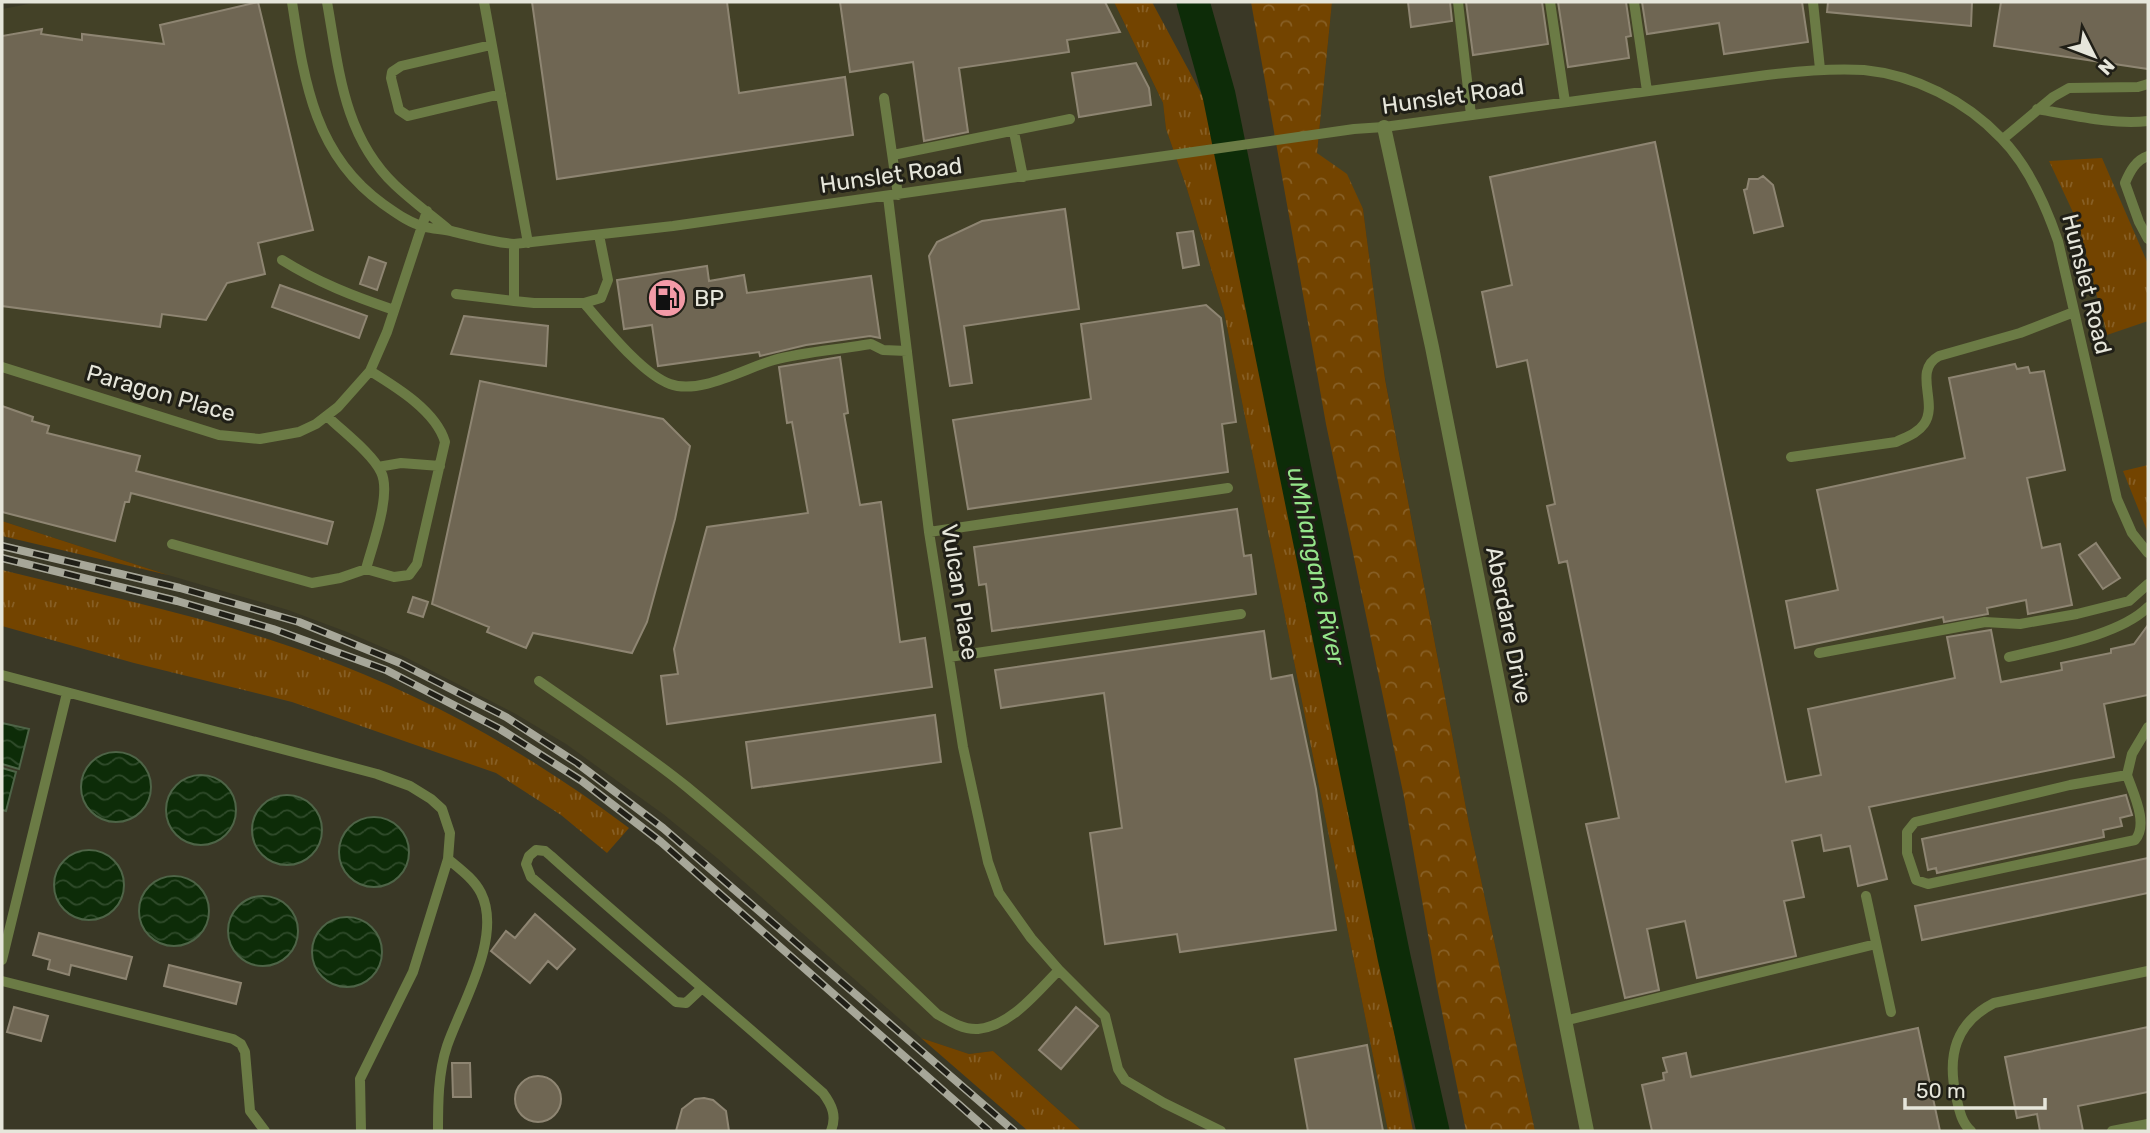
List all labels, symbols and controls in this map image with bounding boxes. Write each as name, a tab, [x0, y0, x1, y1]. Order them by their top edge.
north arrow	[2059, 21, 2129, 91]
text: N	[2093, 54, 2119, 80]
street label: Hunslet Road	[1380, 72, 1526, 120]
street label: Hunslet Road	[818, 151, 964, 199]
street label: Hunslet Road	[2056, 211, 2118, 357]
fuel station icon: BP	[646, 277, 688, 319]
place label: BP	[694, 284, 724, 312]
street label: Paragon Place	[83, 358, 239, 428]
water label: uMhlangane River	[1281, 464, 1351, 668]
street label: Vulcan Place	[935, 522, 985, 662]
street label: Aberdare Drive	[1480, 544, 1538, 706]
scale bar	[1905, 1066, 2045, 1110]
text: 50 m	[1916, 1078, 1966, 1103]

